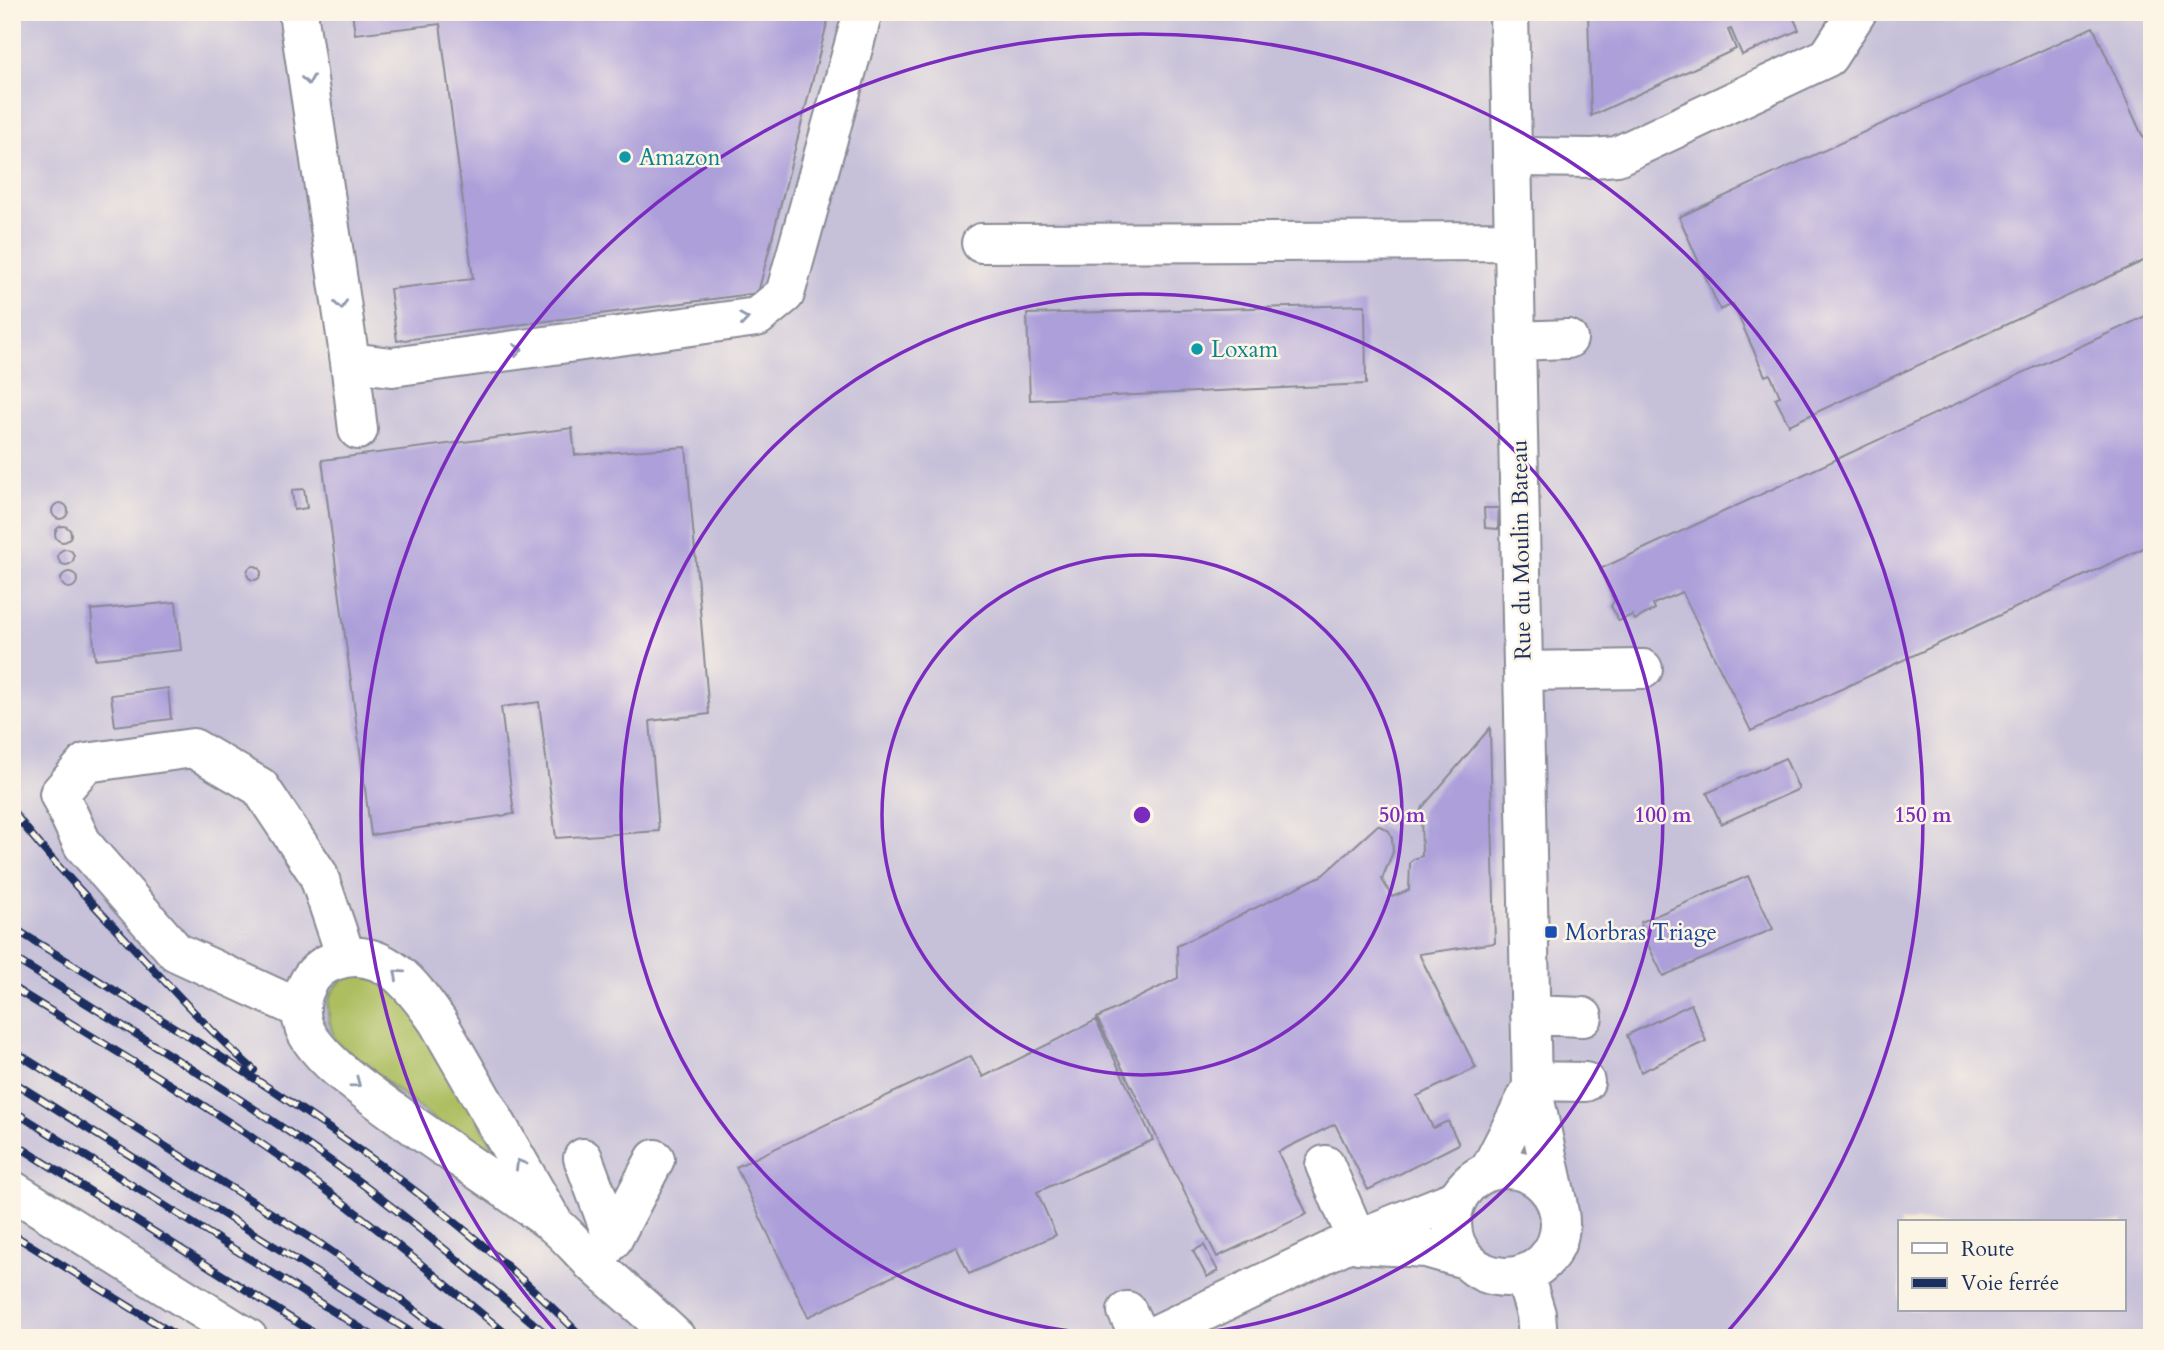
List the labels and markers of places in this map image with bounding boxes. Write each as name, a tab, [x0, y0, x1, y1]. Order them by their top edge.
place label: Amazon	[639, 142, 721, 173]
marker: Amazon	[617, 149, 633, 165]
place label: Loxam	[1211, 334, 1279, 365]
marker: Loxam	[1189, 341, 1205, 357]
centre of rings	[1130, 803, 1154, 827]
place label: Morbras Triage	[1565, 917, 1717, 948]
marker: Morbras Triage	[1543, 924, 1559, 940]

